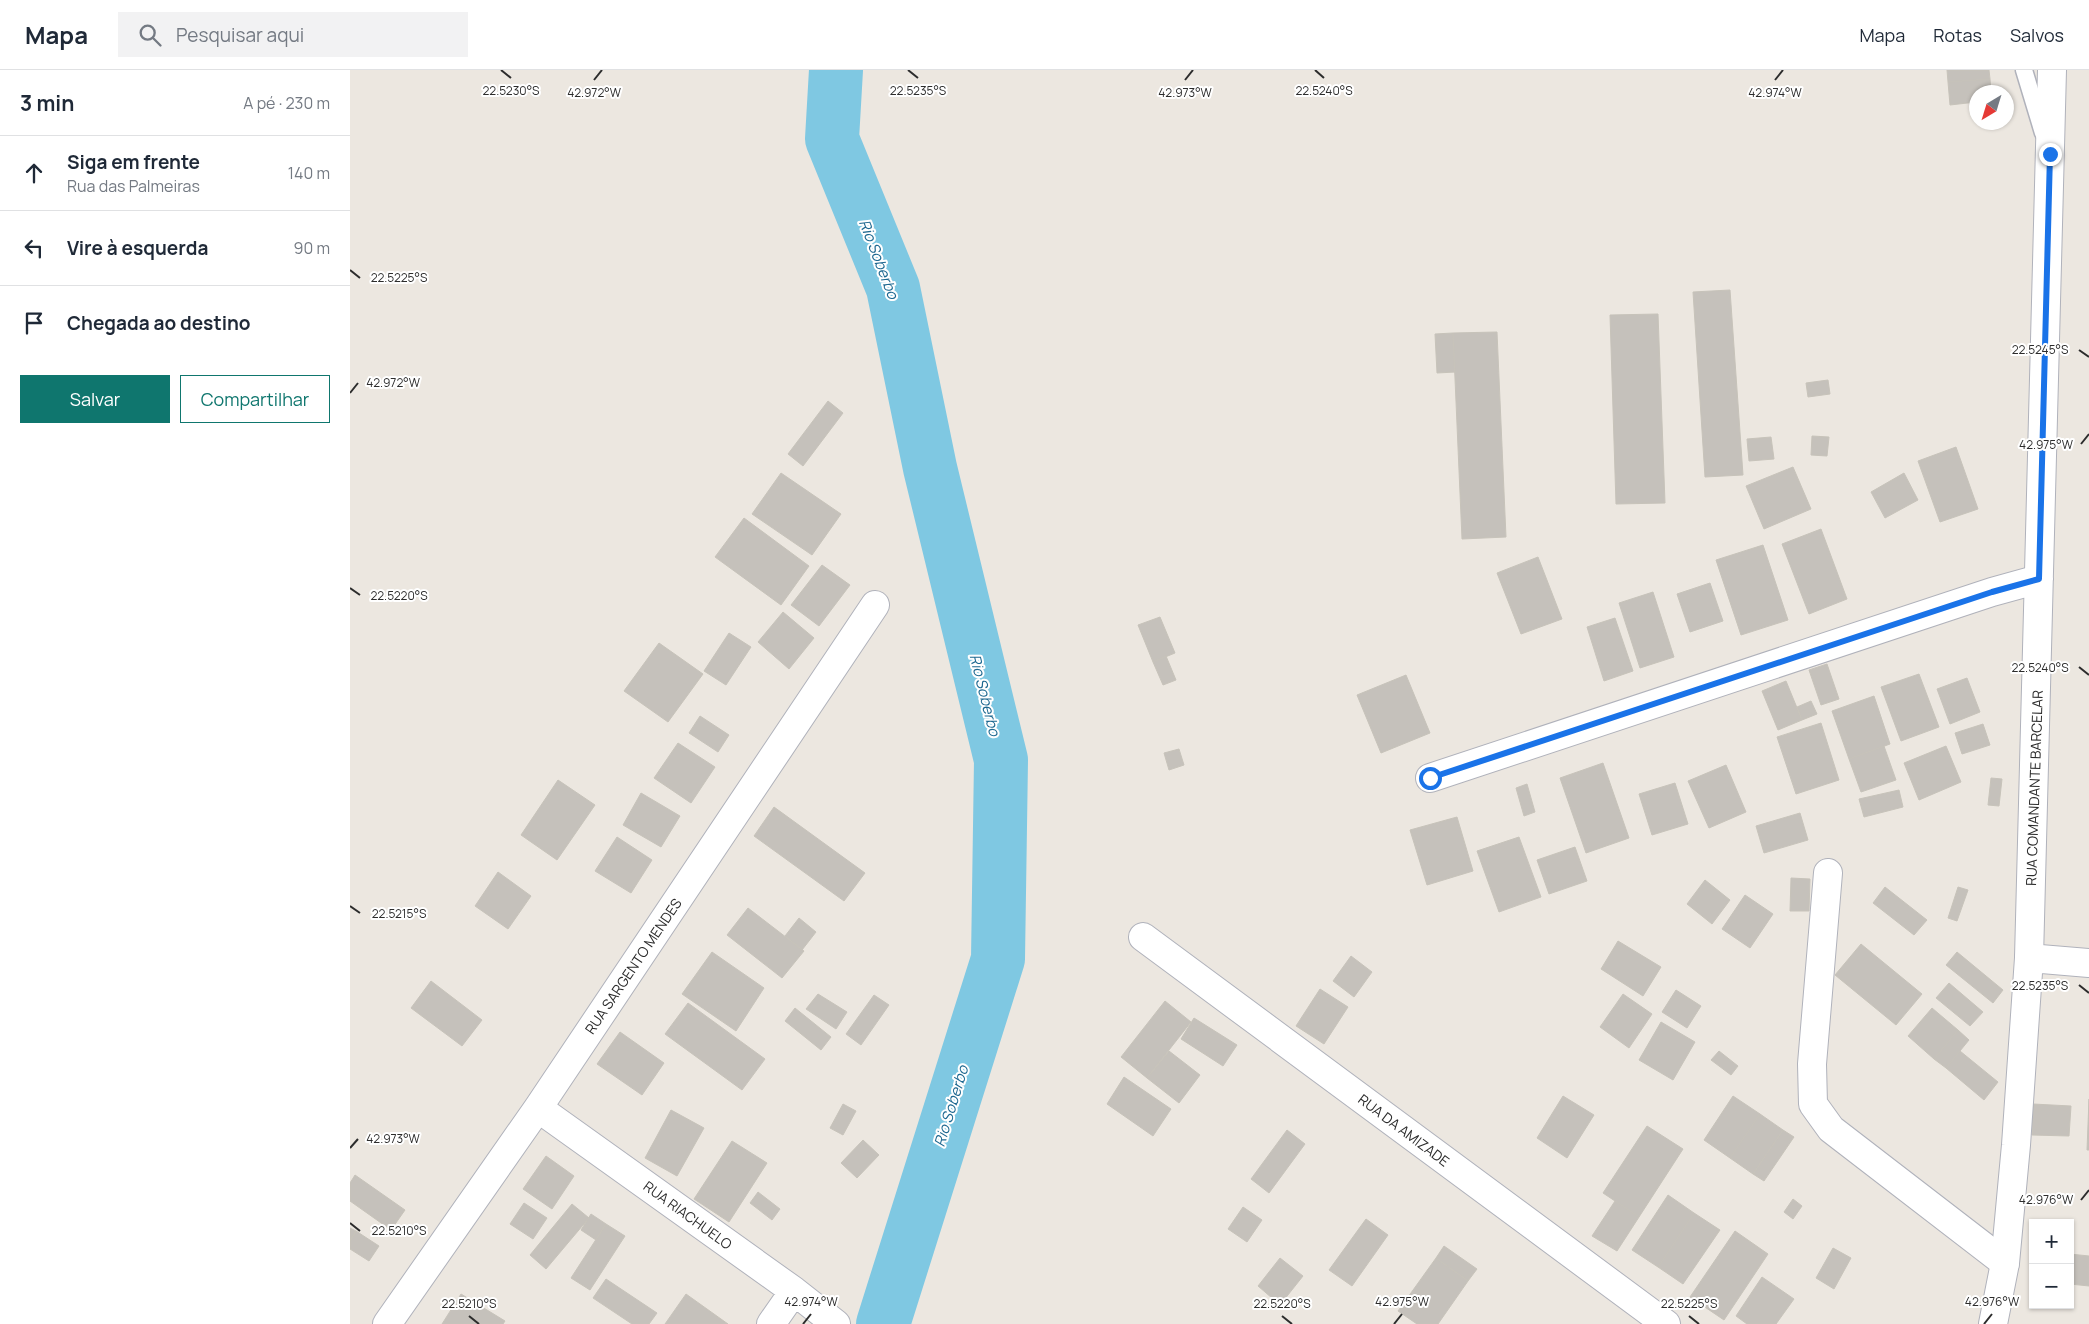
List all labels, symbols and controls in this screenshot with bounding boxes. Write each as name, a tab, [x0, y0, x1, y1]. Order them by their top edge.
search box	[118, 12, 468, 57]
text: Mapa	[25, 18, 88, 51]
icon: search	[136, 21, 164, 49]
text: Pesquisar aqui	[176, 22, 304, 48]
text: Mapa	[1859, 23, 1905, 47]
text: Rotas	[1933, 23, 1982, 47]
text: Salvos	[2010, 23, 2064, 47]
text: 22.5230°S	[483, 82, 539, 99]
text: 22.5235°S	[890, 82, 946, 99]
text: 22.5240°S	[1295, 82, 1353, 99]
text: 42.972°W	[567, 84, 622, 101]
text: 42.973°W	[1158, 84, 1213, 101]
text: 42.974°W	[1748, 84, 1803, 101]
north arrow	[1969, 85, 2014, 130]
text: 3 min	[20, 89, 74, 117]
text: A pé · 230 m	[243, 92, 330, 114]
route end	[2039, 143, 2062, 166]
text: Siga em frente	[67, 149, 200, 175]
icon: ahead	[20, 159, 48, 187]
text: 140 m	[288, 162, 330, 184]
text: Rua das Palmeiras	[67, 175, 200, 197]
water label: Rio Soberbo	[854, 216, 904, 303]
icon: left	[20, 234, 48, 262]
text: Vire à esquerda	[67, 235, 208, 261]
text: 90 m	[294, 237, 330, 259]
text: 22.5225°S	[371, 269, 427, 286]
icon: arrive	[20, 309, 48, 337]
text: Chegada ao destino	[67, 310, 250, 336]
text: 22.5245°S	[2012, 341, 2068, 358]
text: 42.972°W	[366, 374, 421, 391]
button: Salvar	[20, 375, 170, 423]
button: Compartilhar	[180, 375, 330, 423]
text: 42.975°W	[2019, 436, 2074, 453]
text: 22.5220°S	[370, 587, 428, 604]
water label: Rio Soberbo	[965, 652, 1006, 739]
text: 22.5240°S	[2011, 659, 2069, 676]
street label: RUA COMANDANTE BARCELAR	[2021, 690, 2047, 886]
route start	[1419, 767, 1442, 790]
street label: RUA SARGENTO MENDES	[580, 894, 686, 1038]
text: 22.5215°S	[372, 905, 426, 922]
text: 22.5235°S	[2012, 977, 2068, 994]
water label: Rio Soberbo	[929, 1062, 974, 1149]
street label: RUA DA AMIZADE	[1355, 1089, 1453, 1171]
text: 42.973°W	[366, 1130, 421, 1147]
street label: RUA RIACHUELO	[640, 1176, 736, 1254]
text: 42.976°W	[2019, 1191, 2074, 1208]
map controls	[2029, 1219, 2074, 1309]
button: +	[2029, 1219, 2074, 1264]
text: 22.5210°S	[372, 1222, 426, 1239]
button: −	[2029, 1264, 2074, 1309]
text: 42.974°W	[784, 1293, 839, 1310]
text: 42.975°W	[1375, 1293, 1430, 1310]
text: 42.976°W	[1965, 1293, 2020, 1310]
text: 22.5210°S	[442, 1295, 496, 1312]
text: 22.5220°S	[1253, 1295, 1311, 1312]
text: 22.5225°S	[1661, 1295, 1717, 1312]

